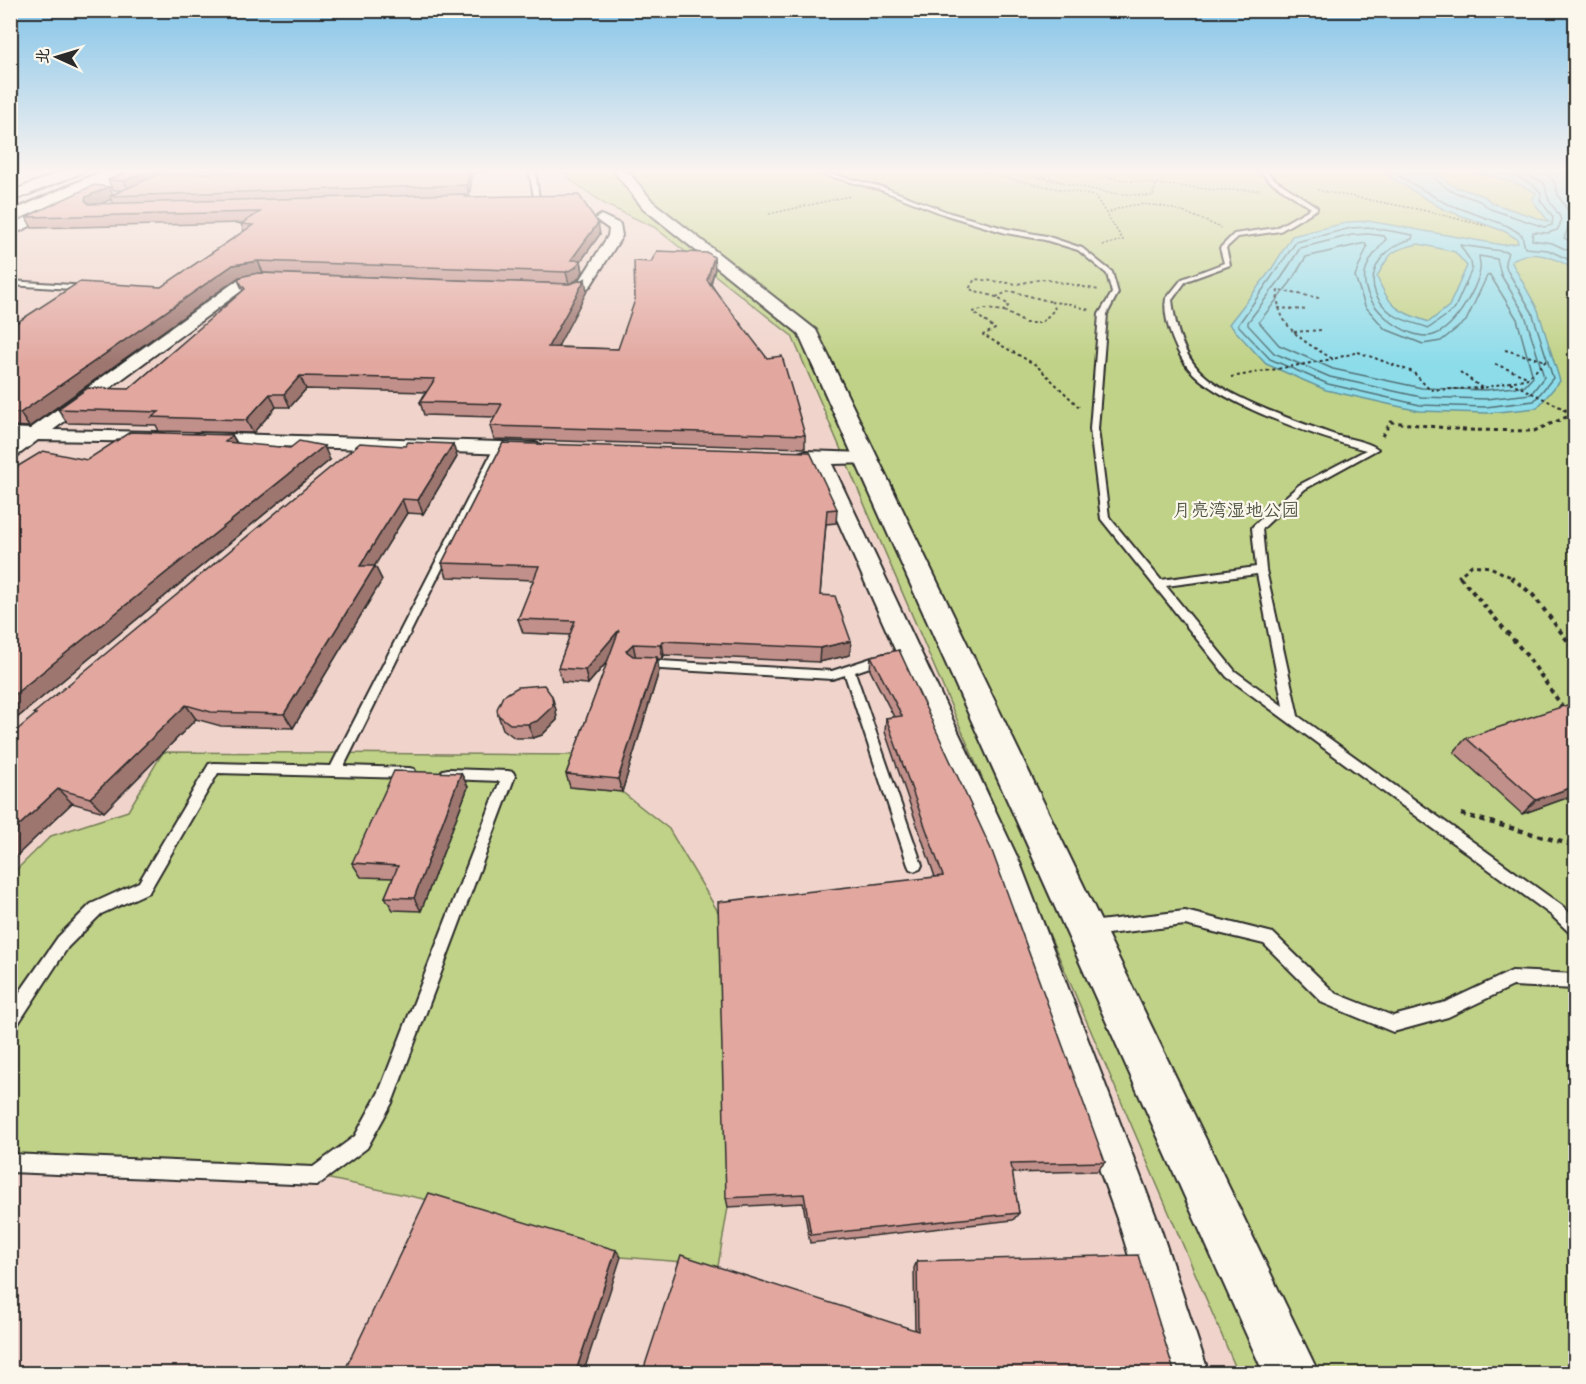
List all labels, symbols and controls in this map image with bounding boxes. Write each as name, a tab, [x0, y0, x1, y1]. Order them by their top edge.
north arrow	[27, 27, 87, 87]
text: 北	[29, 47, 54, 65]
park label: 月亮湾湿地公园	[1173, 495, 1299, 522]

